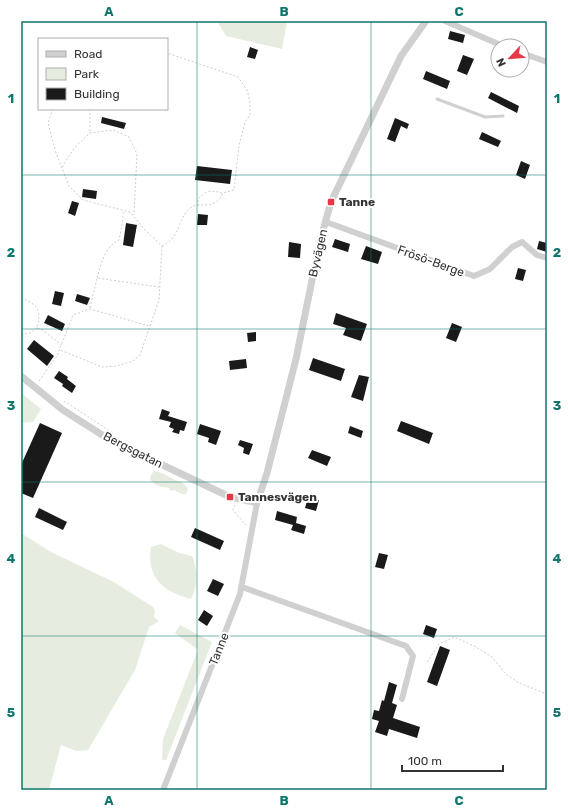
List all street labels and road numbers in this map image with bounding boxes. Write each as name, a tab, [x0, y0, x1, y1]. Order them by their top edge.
street label: Byvägen	[306, 228, 330, 278]
street label: Frösö-Berge	[396, 242, 467, 280]
street label: Bergsgatan	[101, 429, 165, 471]
street label: Tanne	[206, 630, 232, 667]

